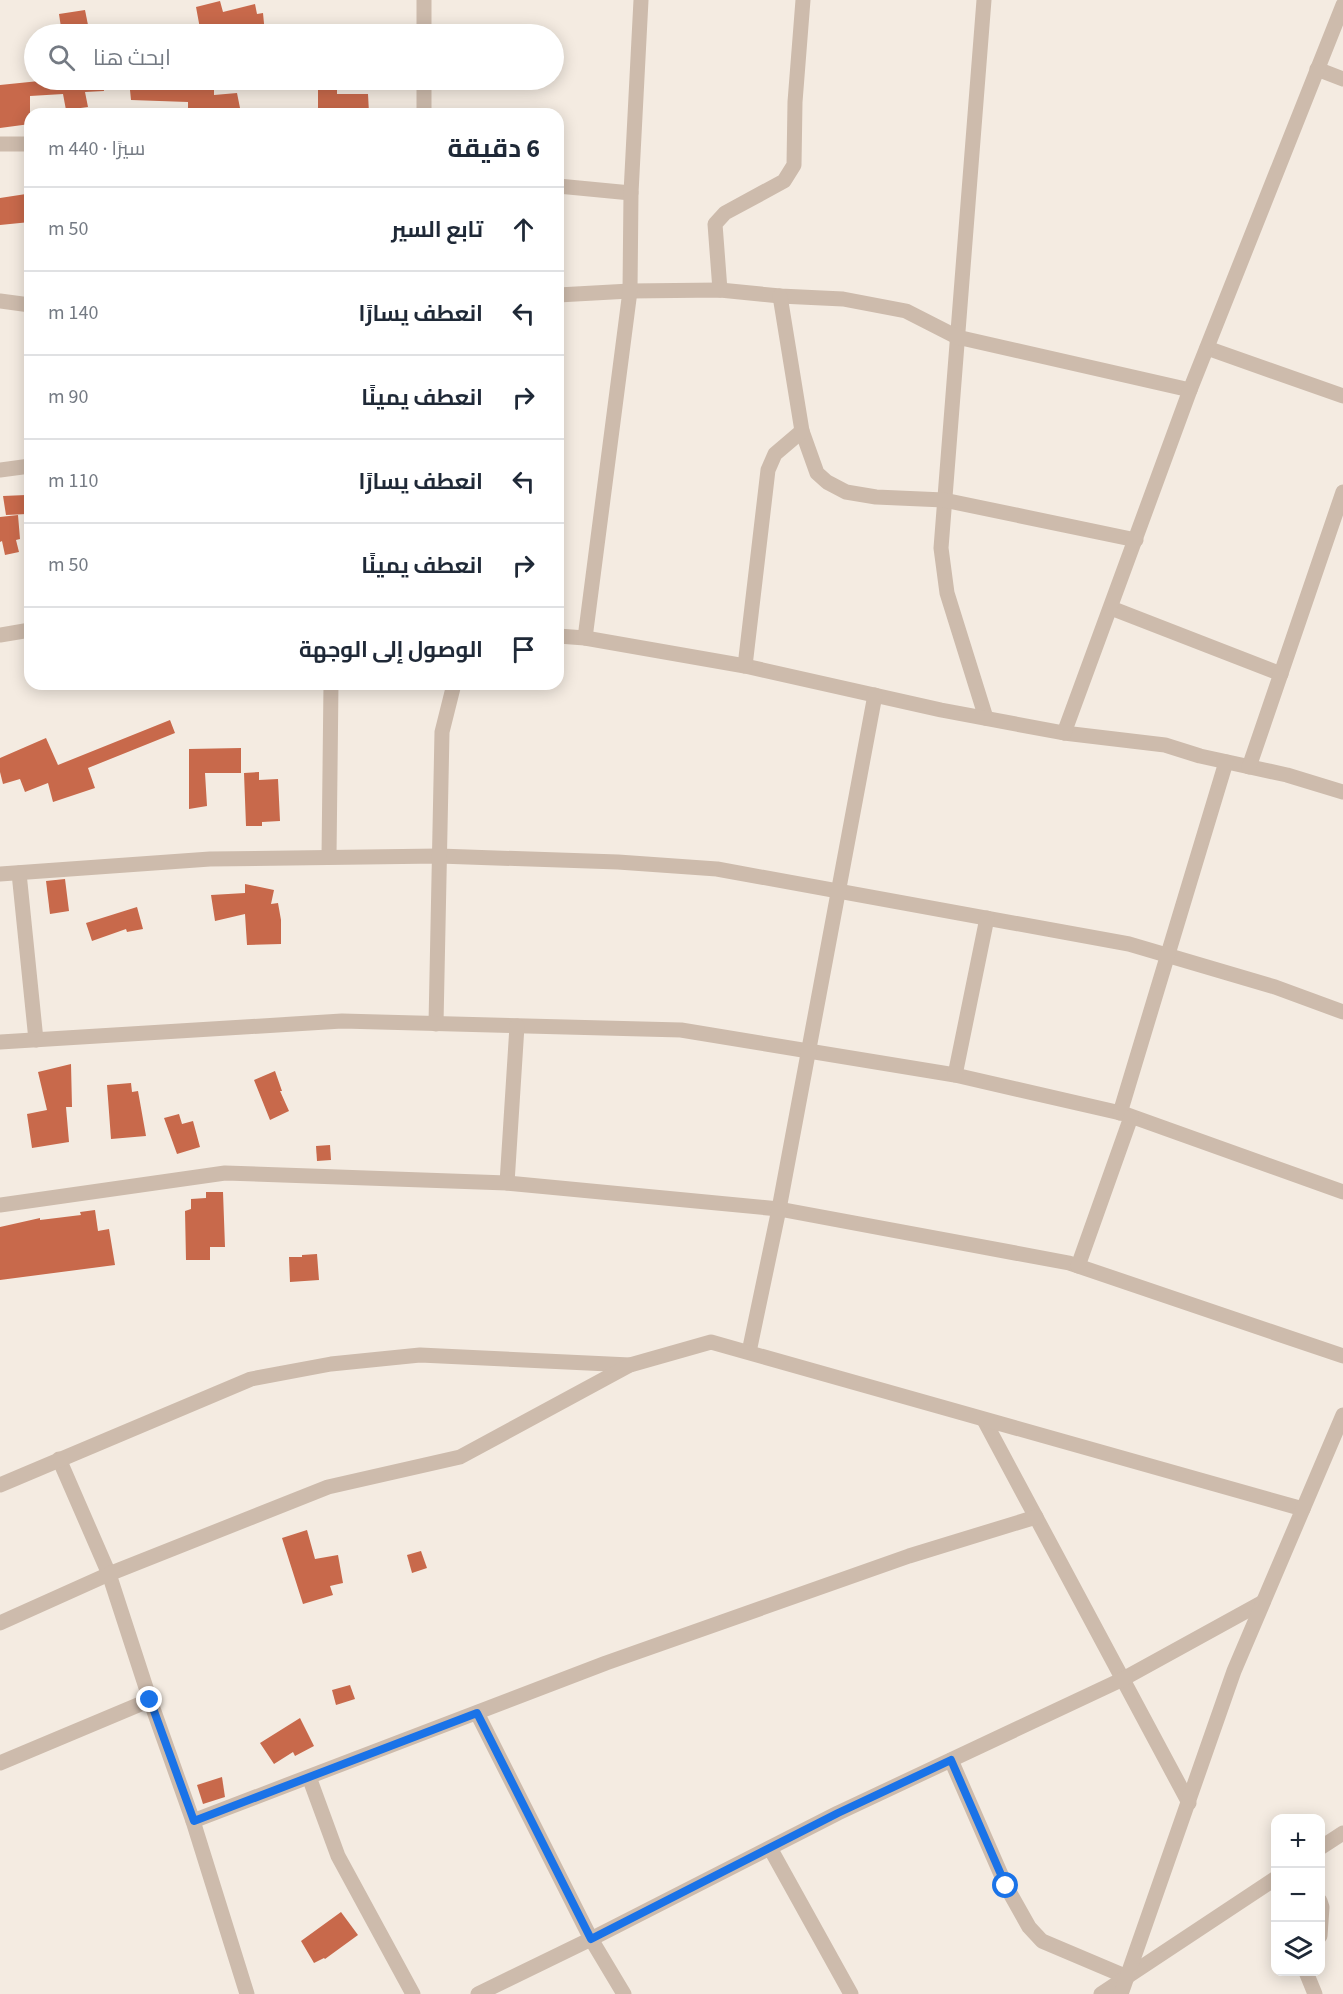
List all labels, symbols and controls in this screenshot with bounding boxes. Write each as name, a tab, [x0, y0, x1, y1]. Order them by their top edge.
search box	[24, 24, 564, 90]
icon: search	[45, 41, 78, 74]
text: ابحث هنا	[93, 42, 171, 74]
text: 6 دقيقة	[448, 130, 540, 167]
text: سيرًا · 440 m	[48, 135, 145, 163]
icon: ahead	[507, 213, 540, 246]
text: تابع السير	[391, 214, 483, 246]
text: 50 m	[48, 215, 88, 243]
icon: left	[507, 297, 540, 330]
text: انعطف يسارًا	[359, 298, 483, 330]
text: 140 m	[48, 299, 98, 327]
icon: right	[507, 381, 540, 414]
text: انعطف يمينًا	[361, 382, 483, 414]
text: 90 m	[48, 383, 88, 411]
icon: left	[507, 465, 540, 498]
text: انعطف يسارًا	[359, 466, 483, 498]
text: 110 m	[48, 467, 98, 495]
icon: right	[507, 549, 540, 582]
text: انعطف يمينًا	[361, 550, 483, 582]
text: 50 m	[48, 551, 88, 579]
icon: arrive	[507, 633, 540, 666]
text: الوصول إلى الوجهة	[299, 634, 483, 666]
route end	[136, 1686, 162, 1712]
map controls	[1271, 1814, 1325, 1976]
button: +	[1271, 1814, 1325, 1868]
button: −	[1271, 1868, 1325, 1922]
route start	[992, 1872, 1018, 1898]
button: layers	[1271, 1922, 1325, 1976]

